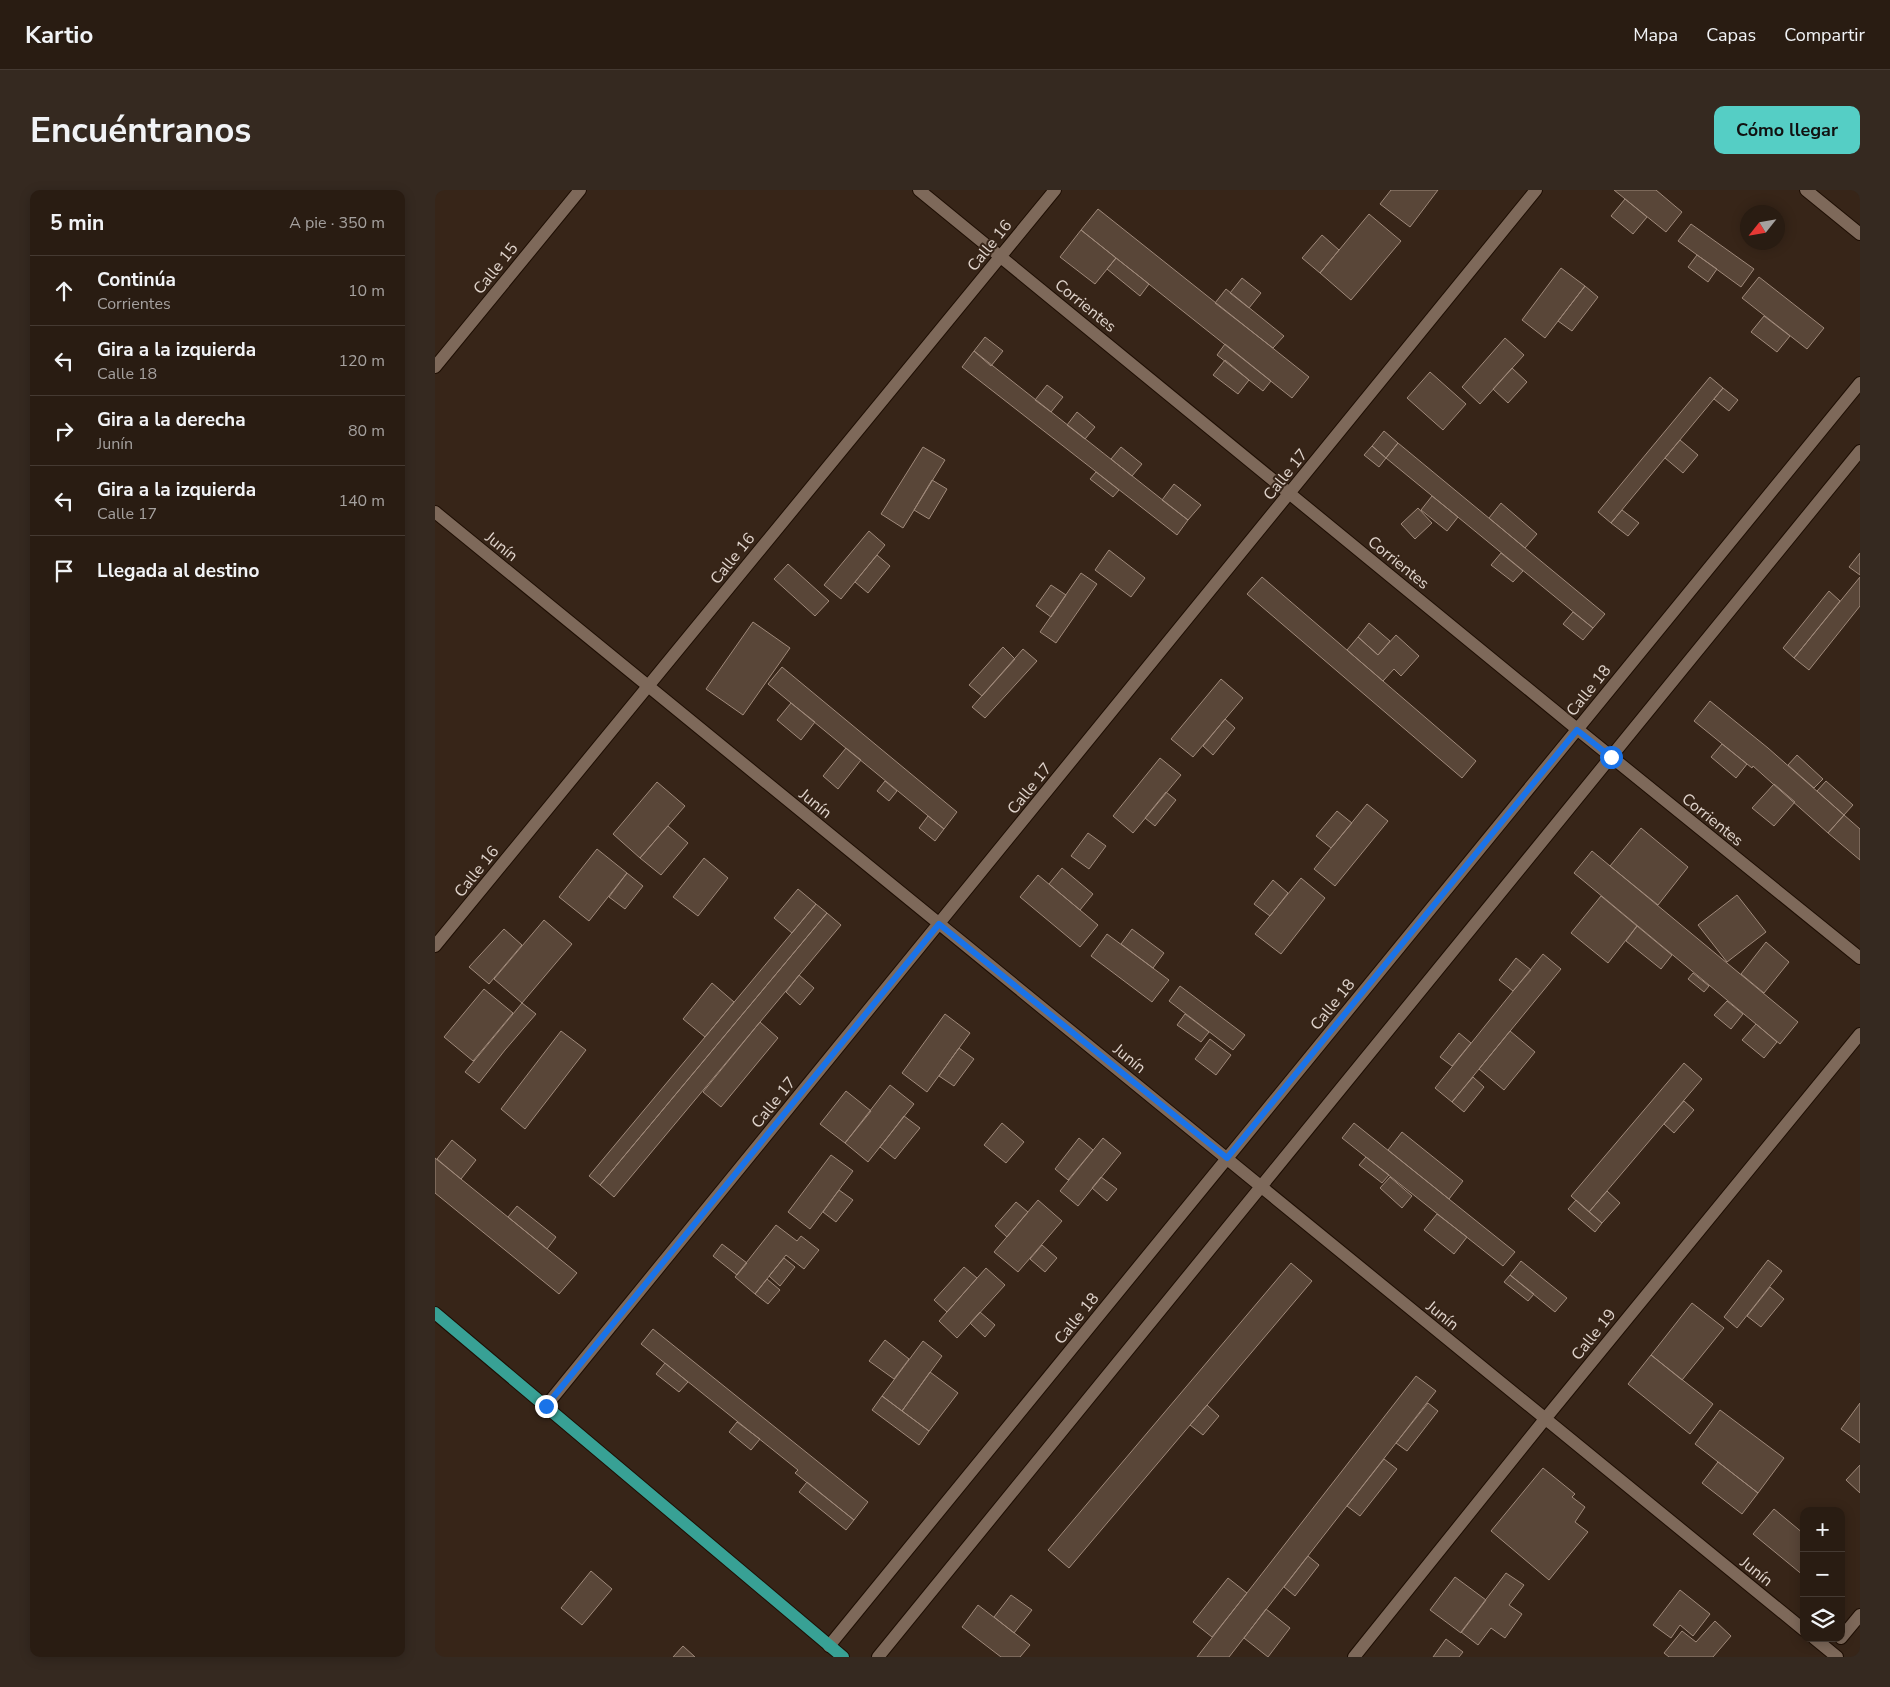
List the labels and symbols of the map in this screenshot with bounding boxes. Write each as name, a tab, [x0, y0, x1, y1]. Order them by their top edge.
north arrow	[1740, 205, 1785, 250]
street label: Calle 16	[962, 215, 1017, 276]
street label: Calle 15	[468, 238, 523, 299]
street label: Corrientes	[1050, 274, 1121, 337]
street label: Calle 17	[1258, 444, 1313, 505]
street label: Junín	[480, 526, 522, 567]
street label: Calle 16	[705, 528, 760, 589]
street label: Corrientes	[1363, 531, 1434, 594]
street label: Calle 18	[1561, 660, 1616, 721]
route start	[1600, 746, 1623, 769]
street label: Calle 17	[1002, 758, 1057, 819]
street label: Junín	[794, 783, 836, 824]
street label: Corrientes	[1677, 788, 1748, 851]
street label: Calle 16	[449, 841, 504, 902]
street label: Calle 18	[1305, 974, 1360, 1035]
street label: Junín	[1108, 1038, 1150, 1079]
street label: Calle 17	[746, 1072, 801, 1133]
street label: Calle 18	[1049, 1288, 1104, 1349]
street label: Junín	[1421, 1295, 1463, 1336]
street label: Calle 19	[1566, 1304, 1621, 1365]
route end	[535, 1395, 558, 1418]
street label: Junín	[1735, 1551, 1777, 1592]

